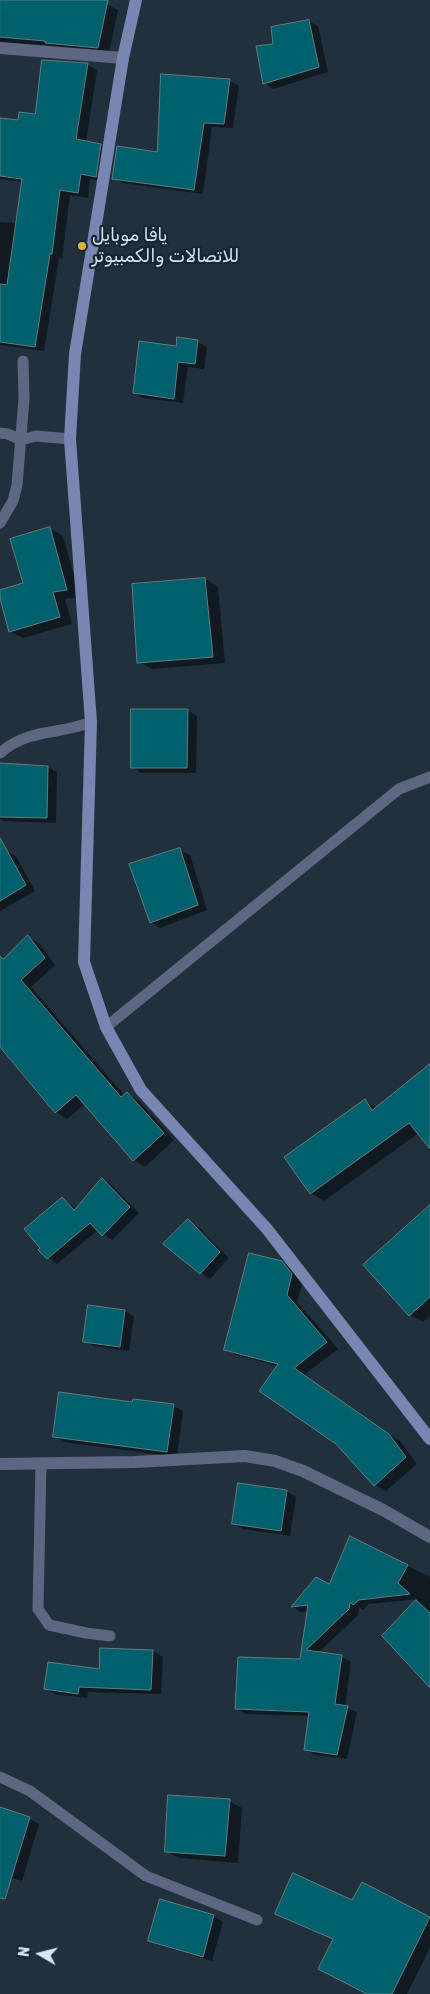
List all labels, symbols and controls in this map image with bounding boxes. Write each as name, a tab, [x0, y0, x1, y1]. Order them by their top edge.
place label: يافا موبايل للاتصالات والكمبيوتر	[92, 225, 239, 268]
marker: يافا موبايل للاتصالات والكمبيوتر	[76, 240, 88, 252]
north arrow	[15, 1929, 65, 1979]
text: N	[16, 1946, 34, 1958]

